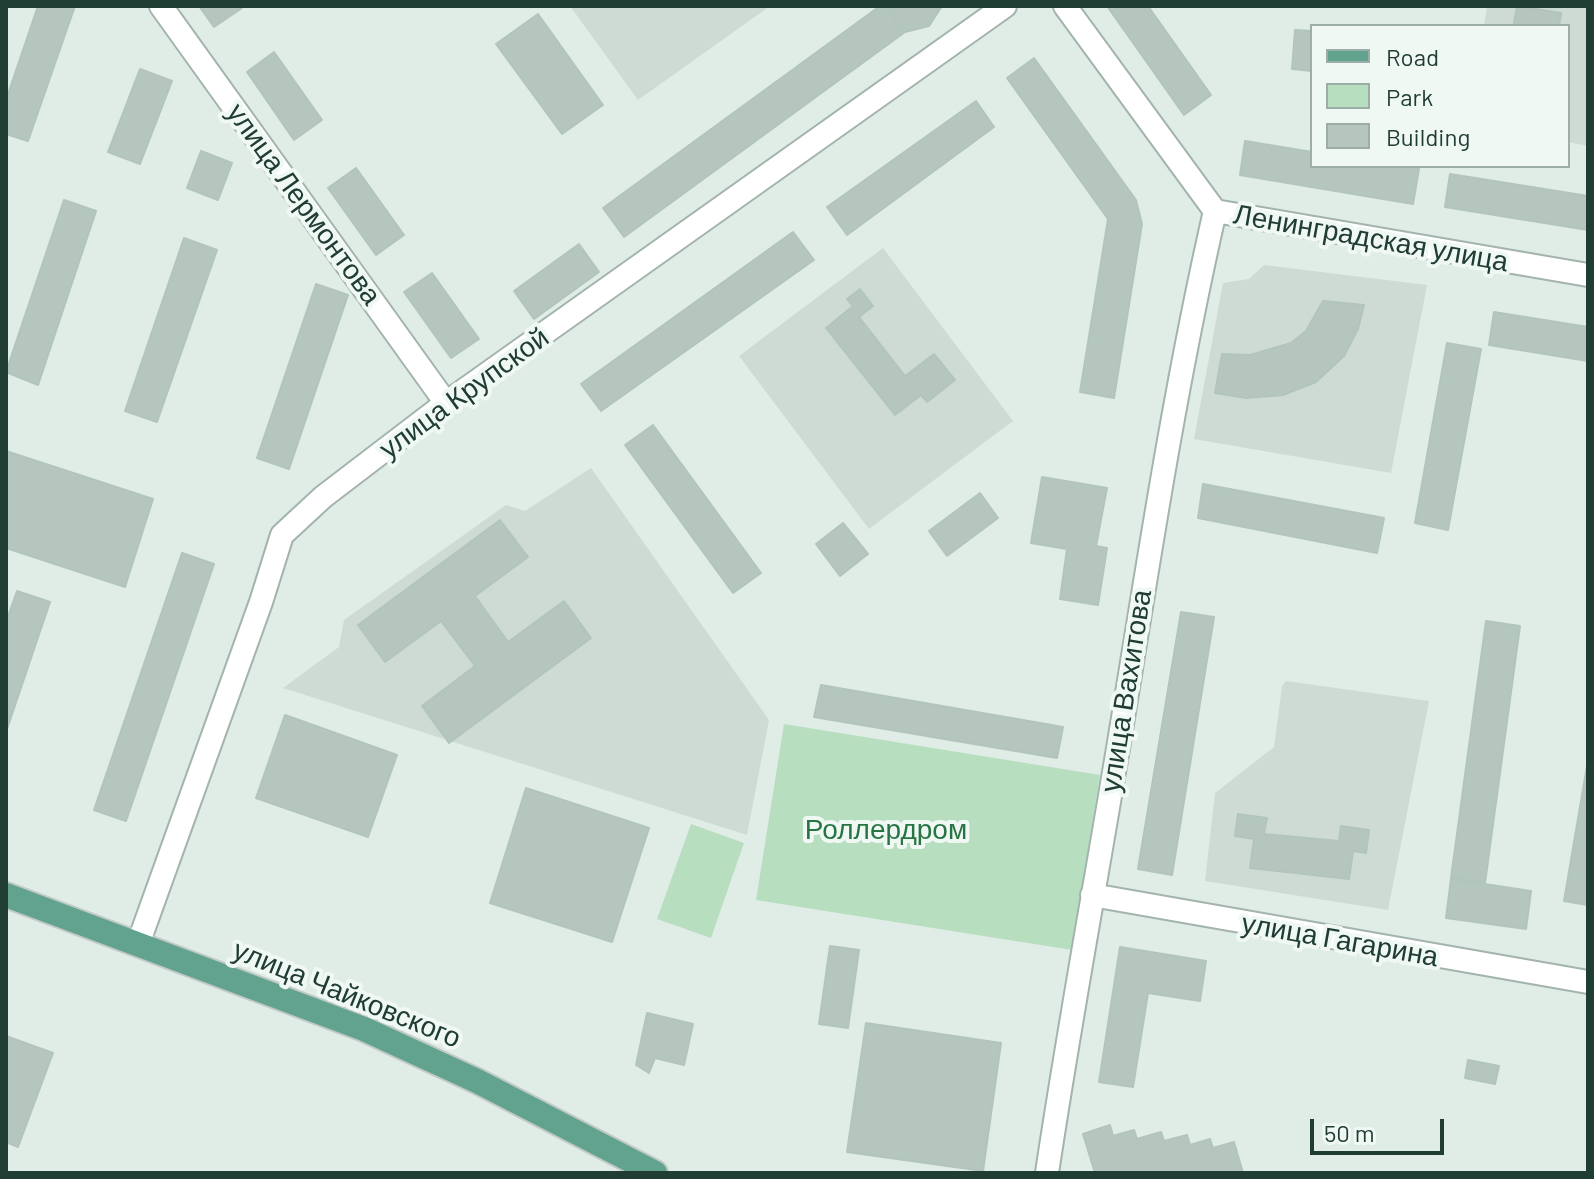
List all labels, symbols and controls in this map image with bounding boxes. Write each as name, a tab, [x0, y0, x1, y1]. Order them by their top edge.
legend	[1310, 24, 1570, 168]
text: Road	[1386, 42, 1439, 71]
text: Park	[1386, 82, 1433, 111]
street label: улица Лермонтова	[220, 97, 388, 311]
text: Building	[1386, 122, 1470, 151]
street label: Ленинградская улица	[1231, 197, 1511, 279]
street label: улица Крупской	[373, 320, 555, 466]
street label: улица Вахитова	[1093, 587, 1159, 795]
park label: Роллердром	[805, 813, 967, 847]
street label: улица Гагарина	[1239, 906, 1441, 974]
street label: улица Чайковского	[228, 933, 466, 1055]
scale bar	[1314, 1103, 1448, 1153]
text: 50 m	[1324, 1118, 1375, 1147]

